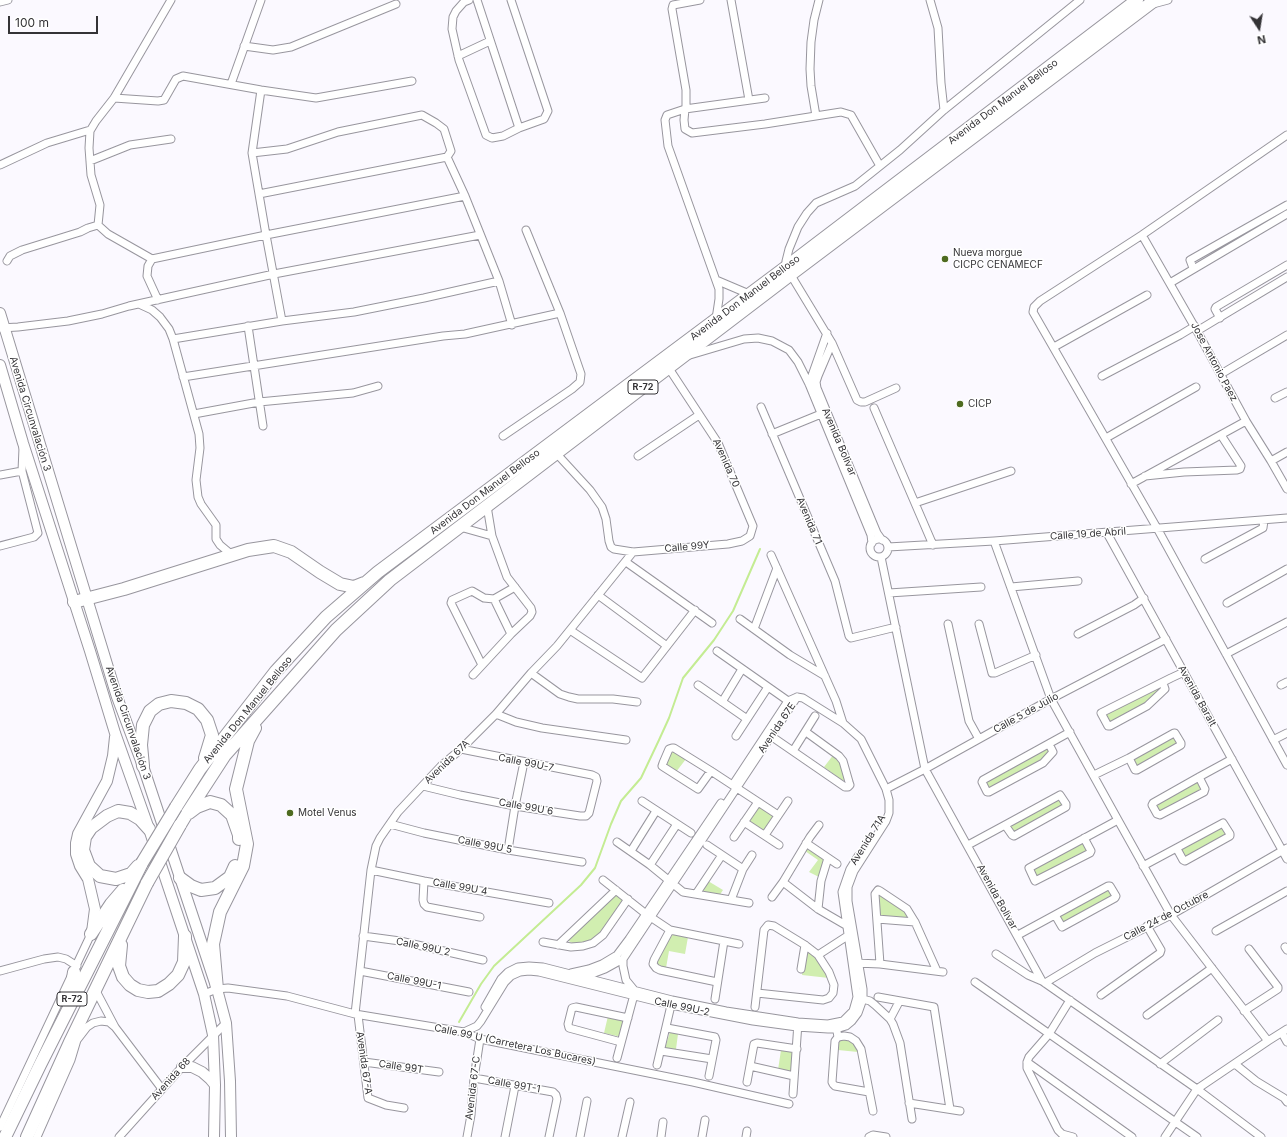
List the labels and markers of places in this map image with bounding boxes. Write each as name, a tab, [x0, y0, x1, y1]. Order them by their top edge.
place label: Nueva morgue CICPC CENAMECF	[953, 247, 1043, 270]
marker: Nueva morgue CICPC CENAMECF	[940, 254, 950, 264]
place label: CICP	[968, 398, 992, 410]
marker: CICP	[955, 399, 965, 409]
place label: Motel Venus	[298, 807, 357, 819]
marker: Motel Venus	[285, 808, 295, 818]

